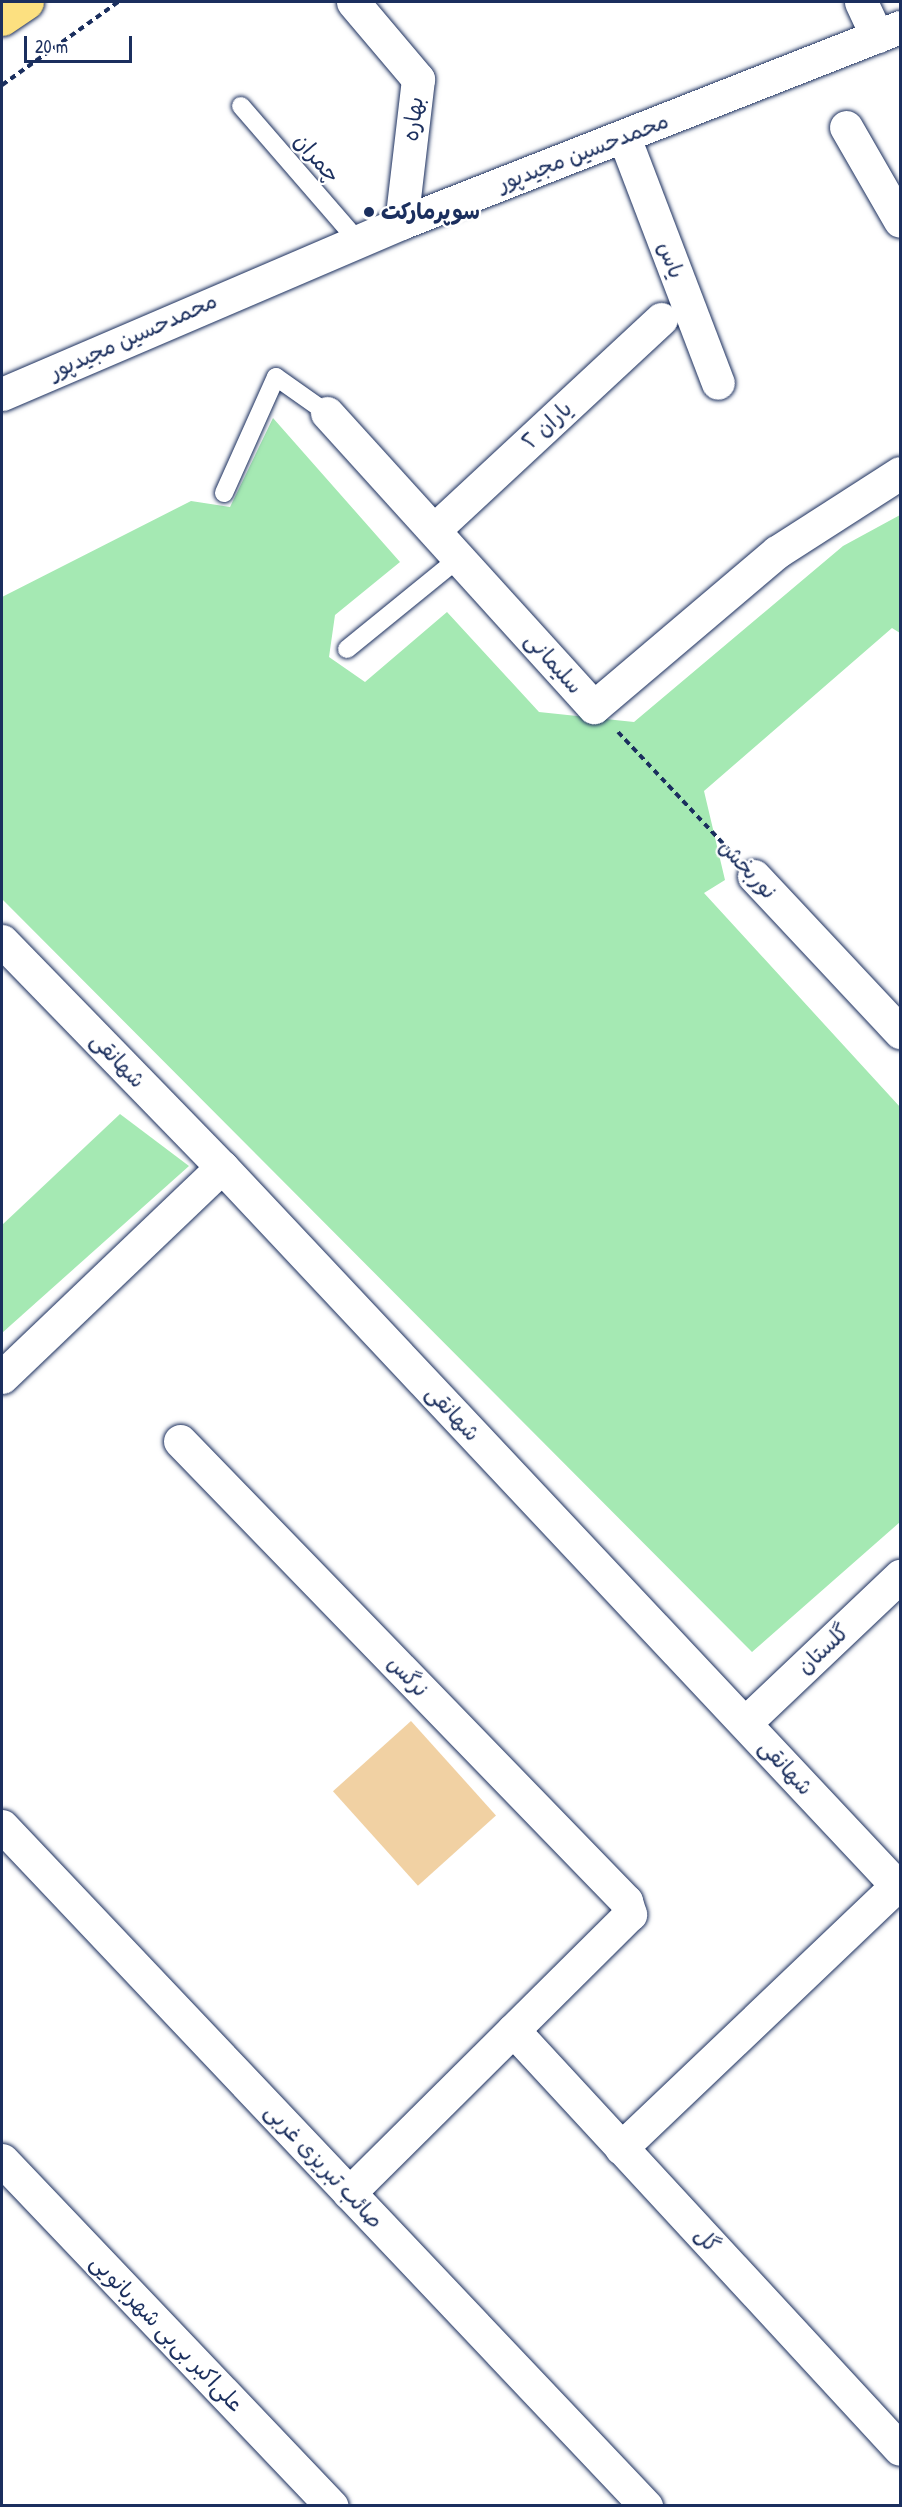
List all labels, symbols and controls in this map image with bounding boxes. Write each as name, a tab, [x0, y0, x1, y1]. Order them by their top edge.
scale bar	[27, 24, 135, 62]
text: 20 m	[35, 34, 68, 59]
street label: بهاره	[397, 95, 429, 143]
street label: محمدحسین مجیدپور	[494, 107, 672, 197]
street label: چمران	[288, 128, 346, 188]
place label: سوپرمارکت	[381, 199, 480, 225]
marker: سوپرمارکت	[362, 205, 376, 219]
street label: یاس	[652, 238, 690, 282]
street label: محمدحسین مجیدپور	[45, 287, 221, 385]
street label: یاران ٢	[517, 395, 577, 455]
street label: سلیمانی	[519, 627, 589, 699]
street label: نوربخش	[714, 834, 782, 904]
street label: شهانقی	[85, 1027, 151, 1093]
street label: شهانقی	[421, 1380, 485, 1446]
street label: گلستان	[791, 1618, 855, 1680]
street label: نرگس	[382, 1650, 434, 1702]
street label: شهانقی	[754, 1734, 818, 1800]
street label: صائب تبریزی غربی	[259, 2098, 389, 2234]
street label: گل	[689, 2222, 725, 2258]
street label: علی‌اکبر بی‌بی شهربانویی	[85, 2249, 249, 2417]

